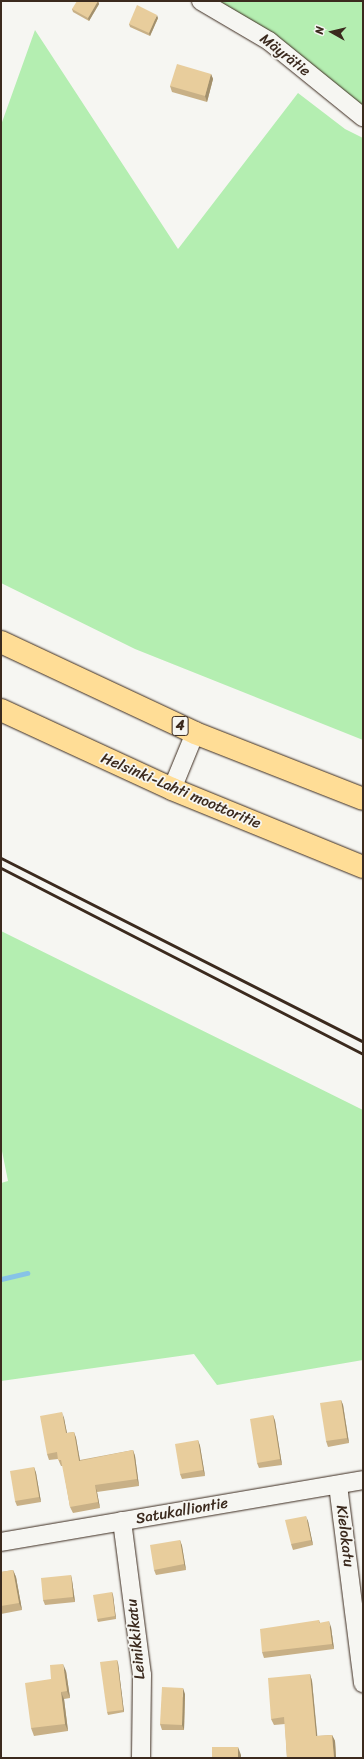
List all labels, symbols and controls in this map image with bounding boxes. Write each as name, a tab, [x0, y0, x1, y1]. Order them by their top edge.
north arrow	[312, 12, 352, 52]
text: N	[310, 25, 330, 35]
street label: Mäyrätie	[256, 30, 314, 80]
road number: 4	[171, 714, 189, 738]
street label: Helsinki-Lahti moottoritie	[99, 749, 263, 833]
street label: Satukalliontie	[134, 1494, 230, 1528]
street label: Kielokatu	[332, 1504, 358, 1568]
street label: Leinikkikatu	[123, 1598, 149, 1680]

